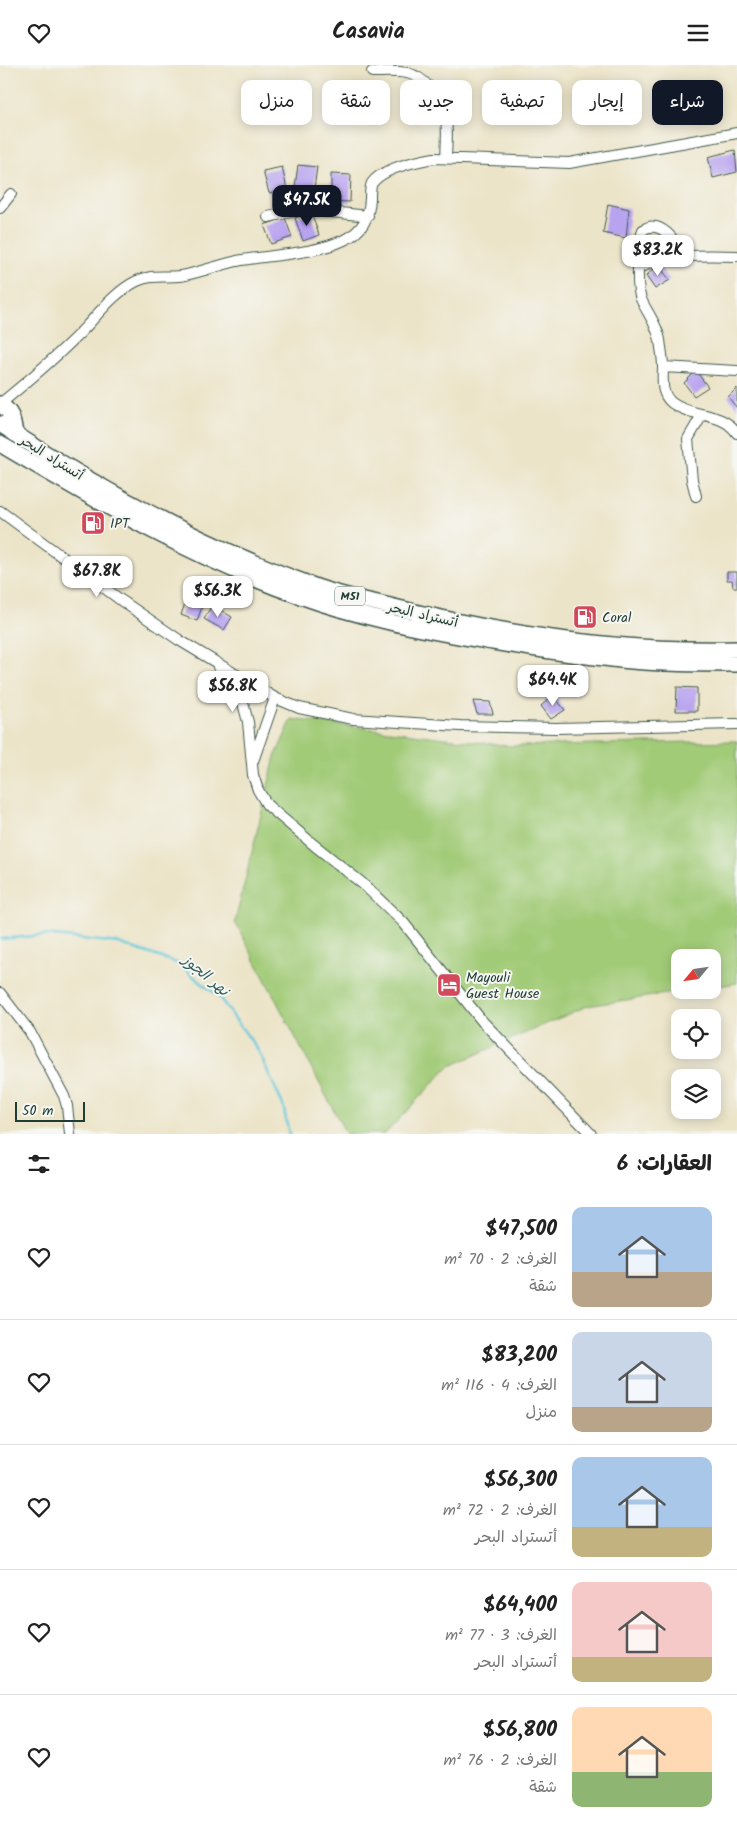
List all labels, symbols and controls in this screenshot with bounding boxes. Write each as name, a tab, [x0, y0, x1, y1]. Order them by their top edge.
text: Casavia	[332, 15, 405, 50]
icon: heart	[25, 19, 53, 47]
icon: menu	[684, 19, 712, 47]
chip: منزل	[241, 80, 312, 125]
chip: شقة	[322, 80, 390, 125]
chip: جديد	[400, 80, 472, 125]
chip: تصفية	[482, 80, 562, 125]
chip: إيجار	[572, 80, 642, 125]
chip: شراء	[652, 80, 723, 125]
pin: $47.5K	[266, 185, 348, 227]
text: $47.5K	[283, 188, 331, 213]
pin: $83.2K	[617, 235, 699, 277]
text: $83.2K	[633, 238, 683, 263]
street label: أتستراد البحر	[14, 429, 88, 487]
fuel station icon: IPT	[80, 510, 106, 536]
place label: IPT	[110, 513, 131, 535]
pin: $67.8K	[56, 555, 138, 598]
text: $67.8K	[73, 559, 121, 584]
pin: $56.3K	[177, 575, 259, 618]
text: $56.3K	[194, 579, 242, 604]
road number: M51	[335, 587, 365, 605]
street label: أتستراد البحر	[384, 596, 461, 634]
fuel station icon: Coral	[572, 604, 598, 630]
place label: Coral	[602, 607, 632, 629]
pin: $64.4K	[512, 665, 594, 707]
text: $64.4K	[528, 668, 578, 693]
pin: $56.8K	[192, 671, 274, 713]
text: $56.8K	[208, 674, 258, 699]
water label: نهر الجوز	[175, 948, 235, 1004]
north arrow	[671, 949, 721, 999]
map controls	[671, 949, 721, 1119]
place label: Mayouli Guest House	[466, 967, 540, 1005]
hotel icon: Mayouli Guest House	[436, 972, 462, 998]
button: locate	[671, 1009, 721, 1059]
button: layers	[671, 1069, 721, 1119]
scale bar	[15, 1099, 85, 1122]
text: 50 m	[22, 1100, 53, 1122]
text: العقارات: 6	[617, 1148, 712, 1181]
icon: filters	[25, 1150, 53, 1178]
text: $47,500	[486, 1213, 557, 1246]
icon: home	[612, 1227, 672, 1287]
icon: heart	[25, 1243, 53, 1271]
text: الغرف: 2 · 70 m²	[444, 1247, 557, 1272]
text: شقة	[529, 1274, 557, 1299]
text: $83,200	[481, 1339, 557, 1372]
icon: home	[612, 1352, 672, 1412]
icon: heart	[25, 1368, 53, 1396]
text: الغرف: 4 · 116 m²	[441, 1373, 557, 1398]
text: منزل	[525, 1400, 557, 1425]
text: $56,300	[484, 1464, 557, 1497]
icon: home	[612, 1477, 672, 1537]
icon: heart	[25, 1493, 53, 1521]
text: الغرف: 2 · 72 m²	[443, 1498, 557, 1523]
text: أتستراد البحر	[475, 1525, 557, 1550]
text: $64,400	[483, 1589, 557, 1622]
icon: home	[612, 1602, 672, 1662]
icon: heart	[25, 1618, 53, 1646]
text: الغرف: 3 · 77 m²	[445, 1623, 557, 1648]
text: أتستراد البحر	[475, 1650, 557, 1675]
text: $56,800	[483, 1714, 557, 1747]
icon: home	[612, 1727, 672, 1787]
icon: heart	[25, 1743, 53, 1771]
text: الغرف: 2 · 76 m²	[443, 1748, 557, 1773]
text: شقة	[529, 1775, 557, 1800]

